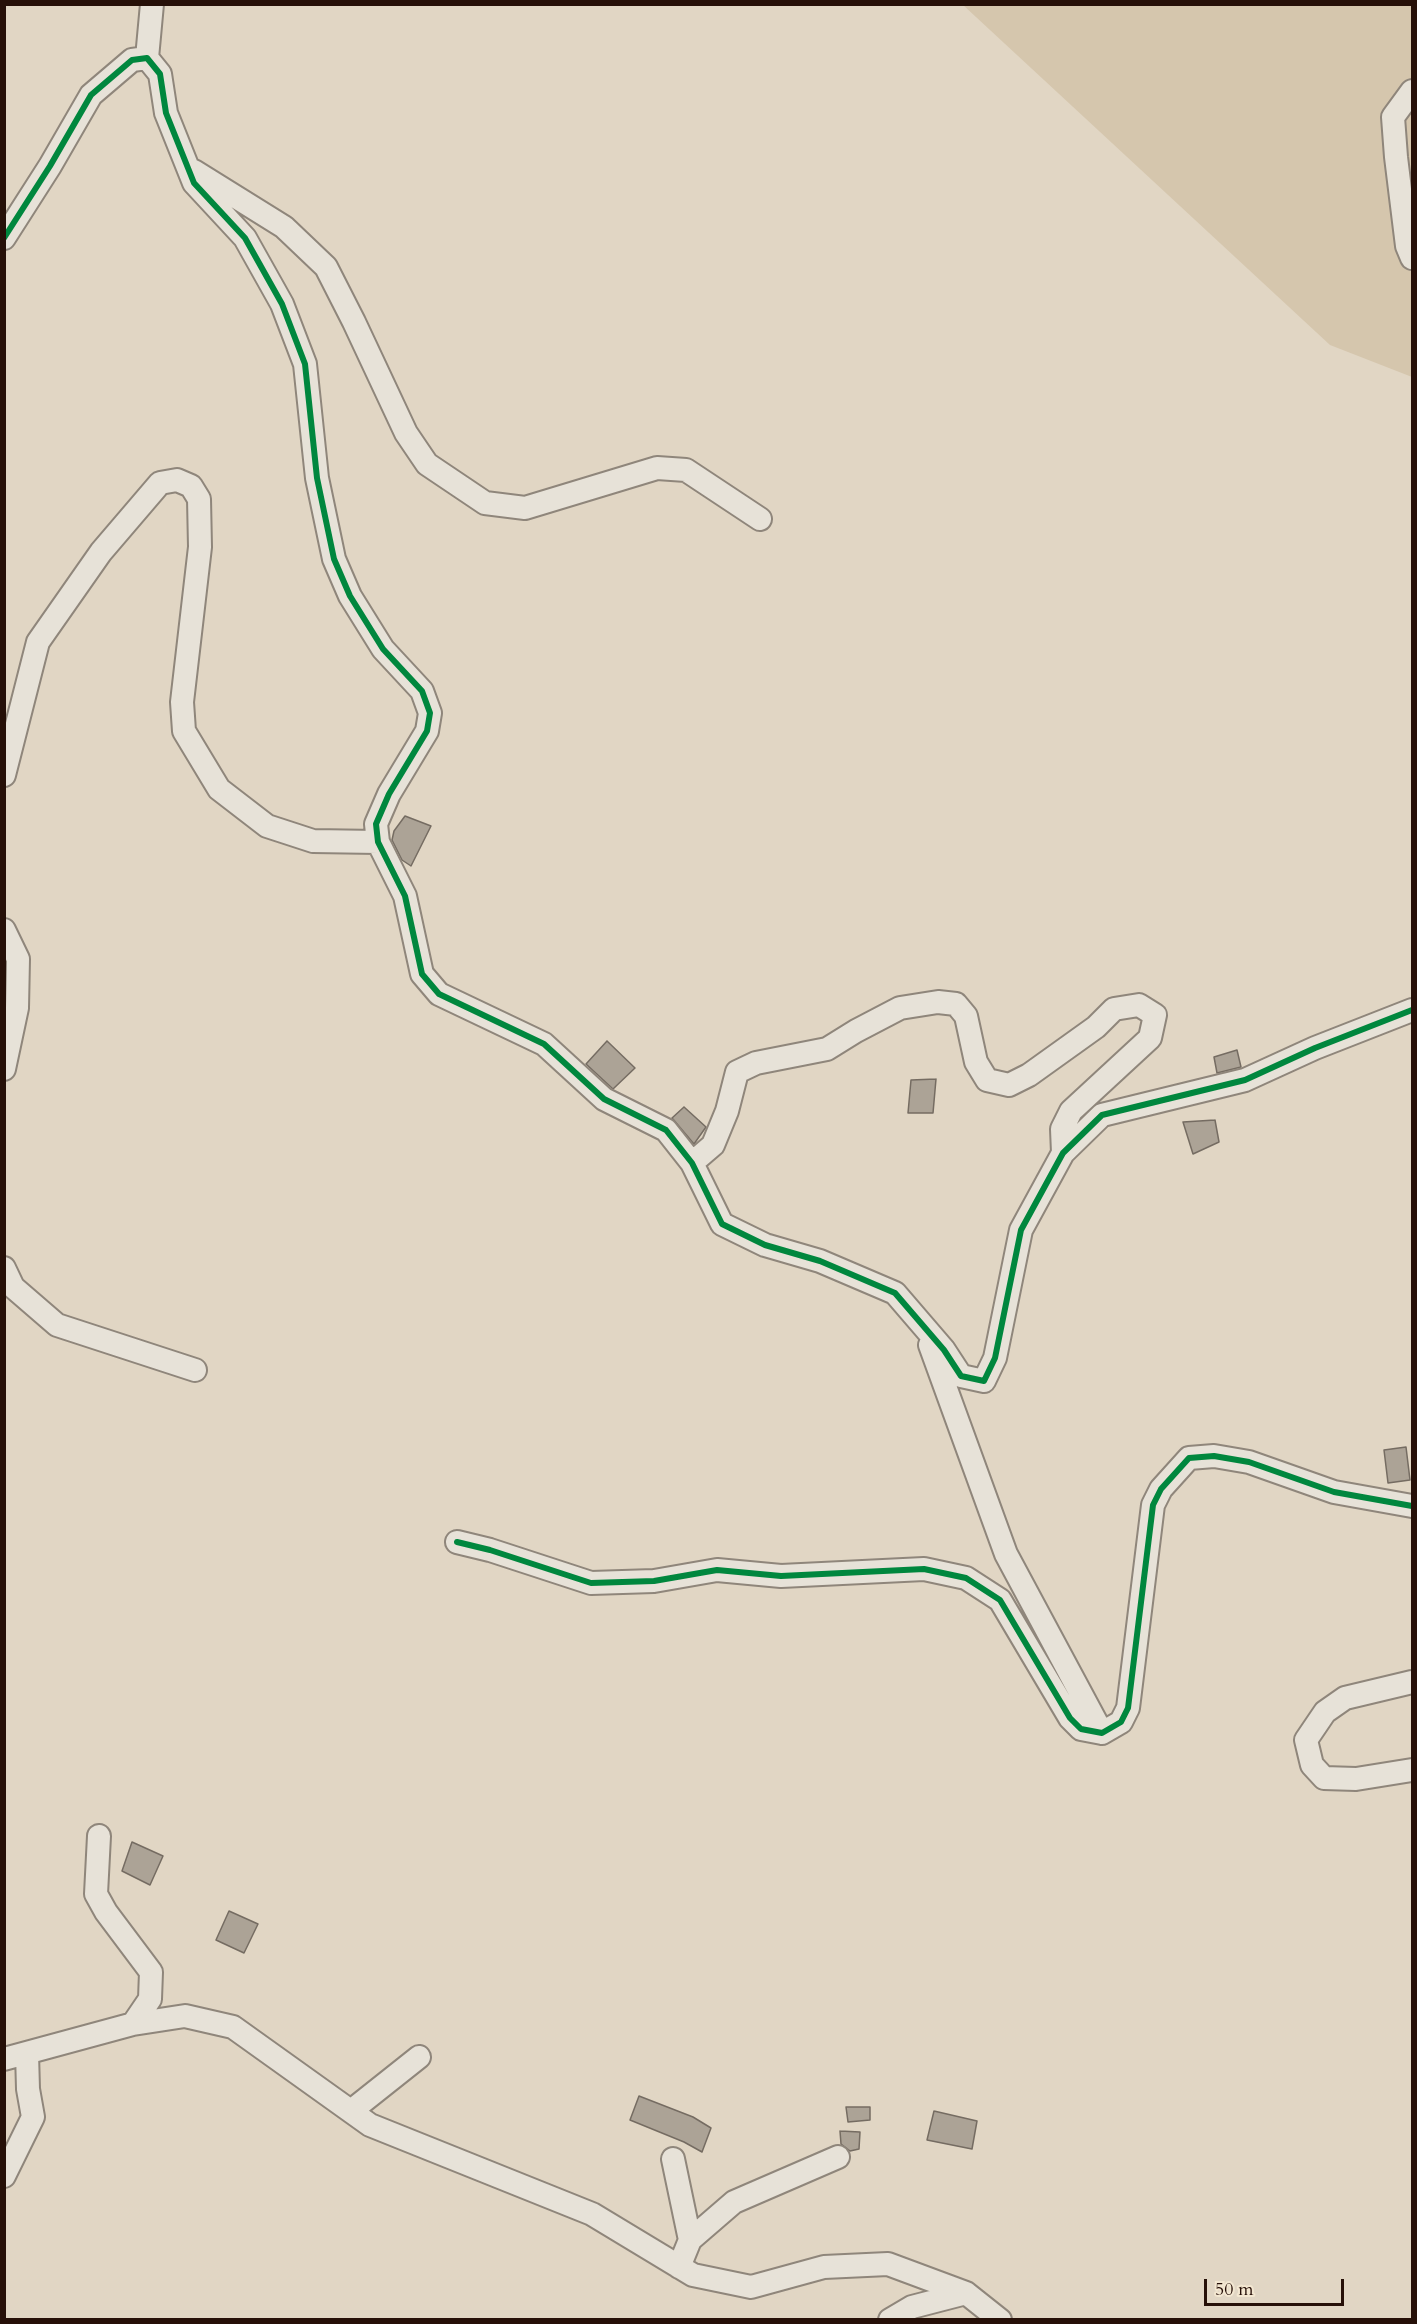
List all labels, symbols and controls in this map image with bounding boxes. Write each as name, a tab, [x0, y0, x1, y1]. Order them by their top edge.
scale bar	[1207, 2267, 1346, 2305]
text: 50 m	[1215, 2277, 1254, 2302]

